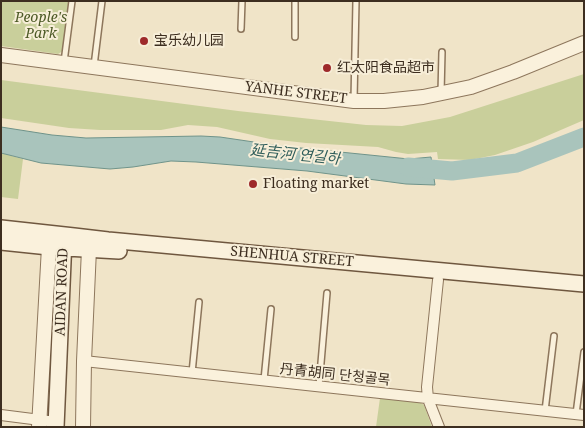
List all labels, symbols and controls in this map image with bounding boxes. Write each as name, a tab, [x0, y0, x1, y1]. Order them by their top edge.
park label: People's Park	[15, 10, 67, 42]
place label: 宝乐幼儿园	[154, 33, 224, 49]
marker: 宝乐幼儿园	[138, 35, 150, 47]
place label: 红太阳食品超市	[337, 60, 435, 76]
marker: 红太阳食品超市	[321, 62, 333, 74]
street label: YANHE STREET	[244, 78, 348, 108]
water label: 延吉河 연길하	[249, 141, 341, 169]
place label: Floating market	[263, 176, 369, 192]
marker: Floating market	[247, 178, 259, 190]
street label: SHENHUA STREET	[230, 243, 354, 271]
street label: AIDAN ROAD	[52, 248, 72, 336]
street label: 丹青胡同 단청골목	[279, 361, 391, 389]

